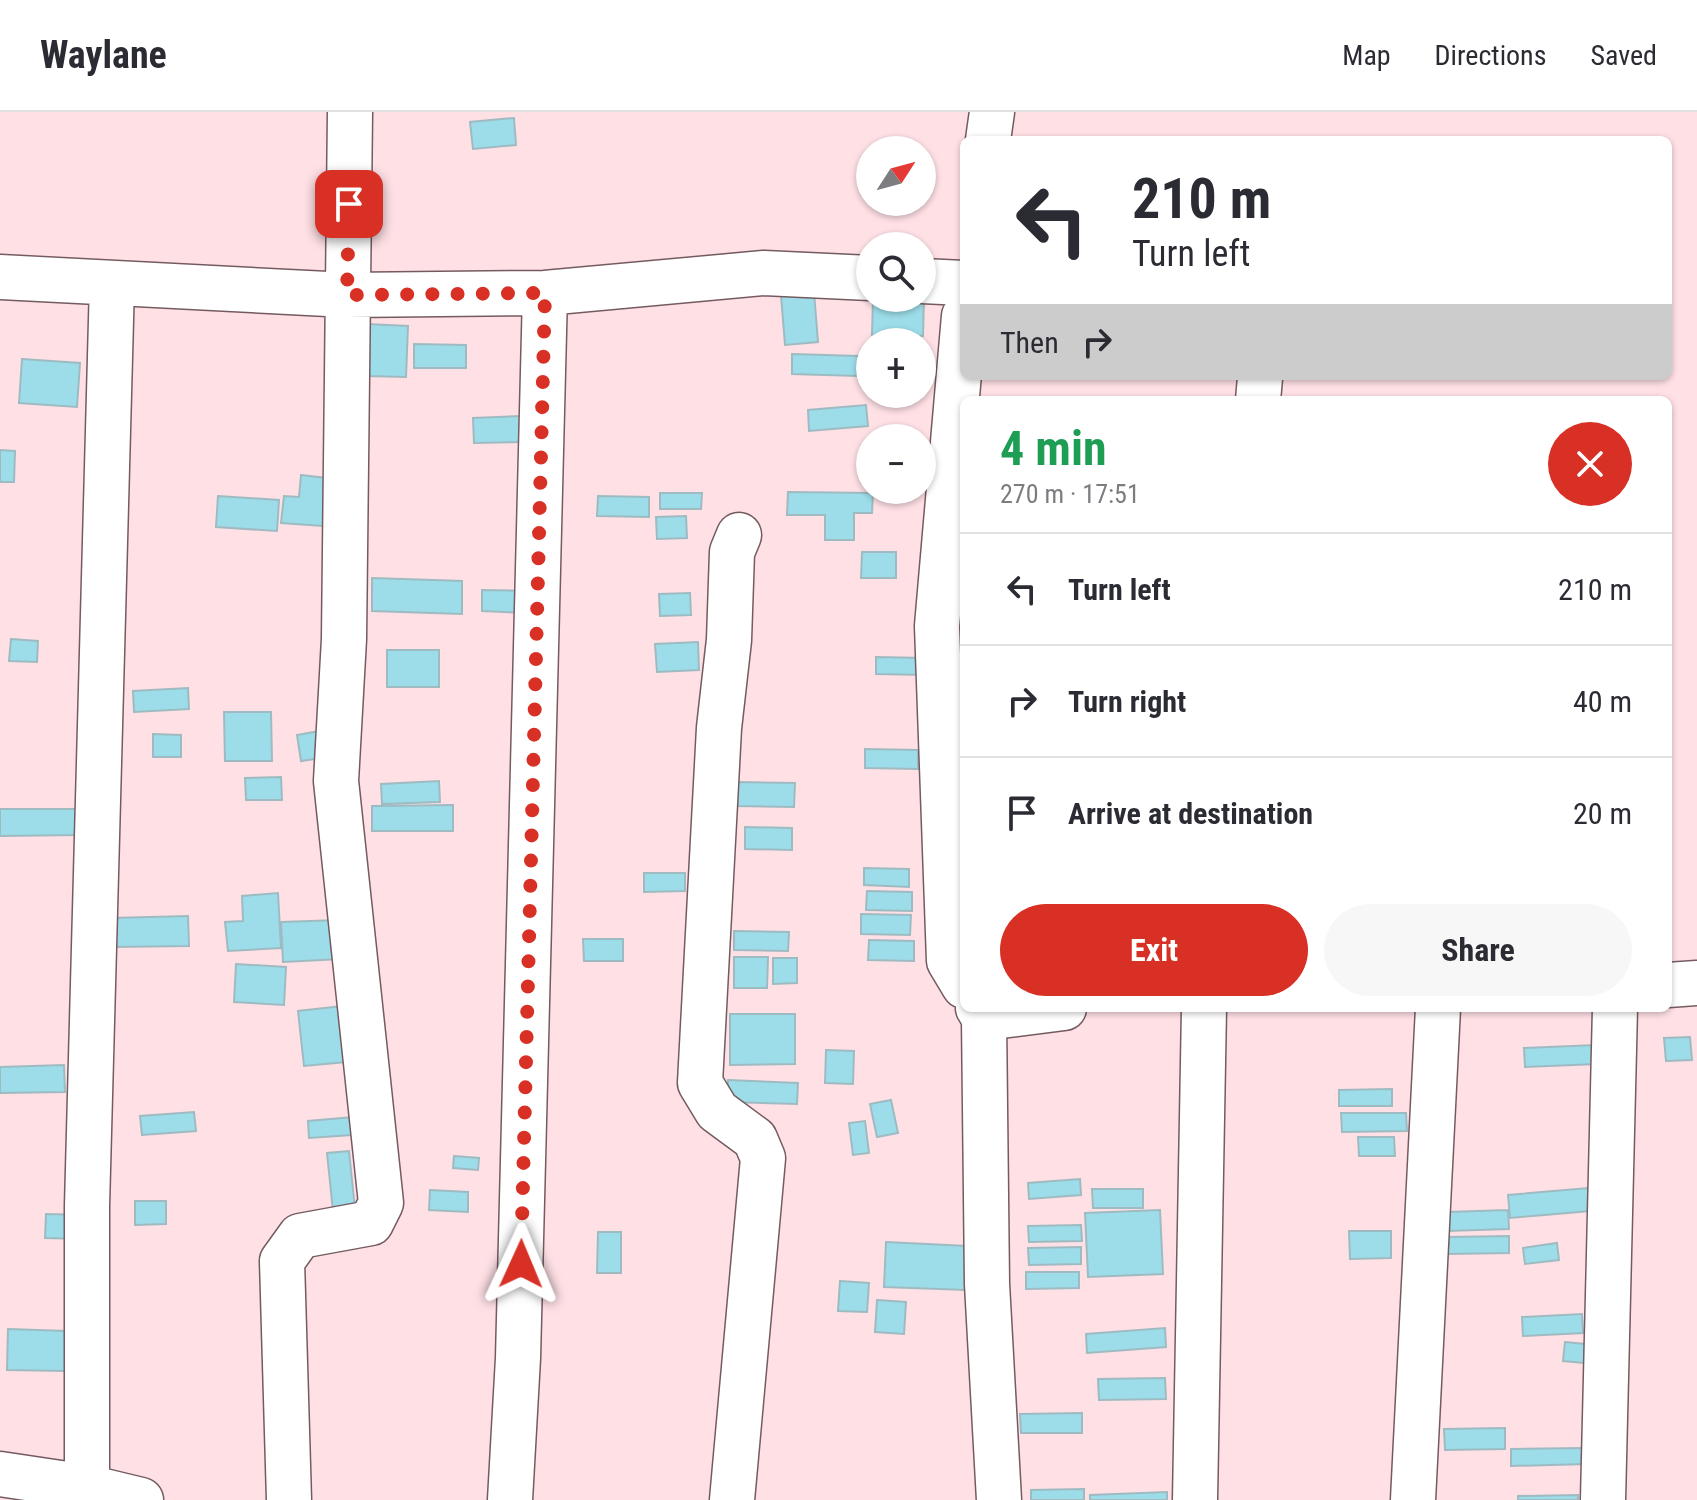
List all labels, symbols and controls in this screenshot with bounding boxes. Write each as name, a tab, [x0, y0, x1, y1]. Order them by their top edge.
text: Waylane	[40, 33, 167, 77]
text: Map	[1342, 39, 1391, 72]
text: Directions	[1435, 39, 1546, 72]
text: Saved	[1590, 39, 1657, 72]
north arrow	[856, 136, 936, 216]
map controls	[856, 136, 936, 504]
text: 210 m	[1132, 166, 1271, 232]
icon: left	[1000, 168, 1104, 272]
pin	[315, 170, 383, 238]
icon: arrive	[327, 182, 371, 226]
button: search	[856, 232, 936, 312]
text: Turn left	[1132, 233, 1250, 275]
icon: right	[1075, 320, 1119, 364]
text: Then	[1000, 325, 1059, 360]
button: +	[856, 328, 936, 408]
text: 4 min	[1000, 420, 1107, 477]
button: close	[1548, 422, 1632, 506]
button: −	[856, 424, 936, 504]
text: 270 m · 17:51	[1000, 479, 1140, 509]
icon: left	[1000, 567, 1044, 611]
text: Turn left	[1068, 572, 1171, 607]
text: 210 m	[1558, 572, 1632, 607]
icon: right	[1000, 679, 1044, 723]
text: Turn right	[1068, 684, 1186, 719]
text: 40 m	[1573, 684, 1632, 719]
icon: arrive	[1000, 791, 1044, 835]
text: Arrive at destination	[1068, 796, 1313, 831]
text: 20 m	[1573, 796, 1632, 831]
button: Exit	[1000, 904, 1308, 996]
button: Share	[1324, 904, 1632, 996]
position arrow	[479, 1222, 563, 1306]

